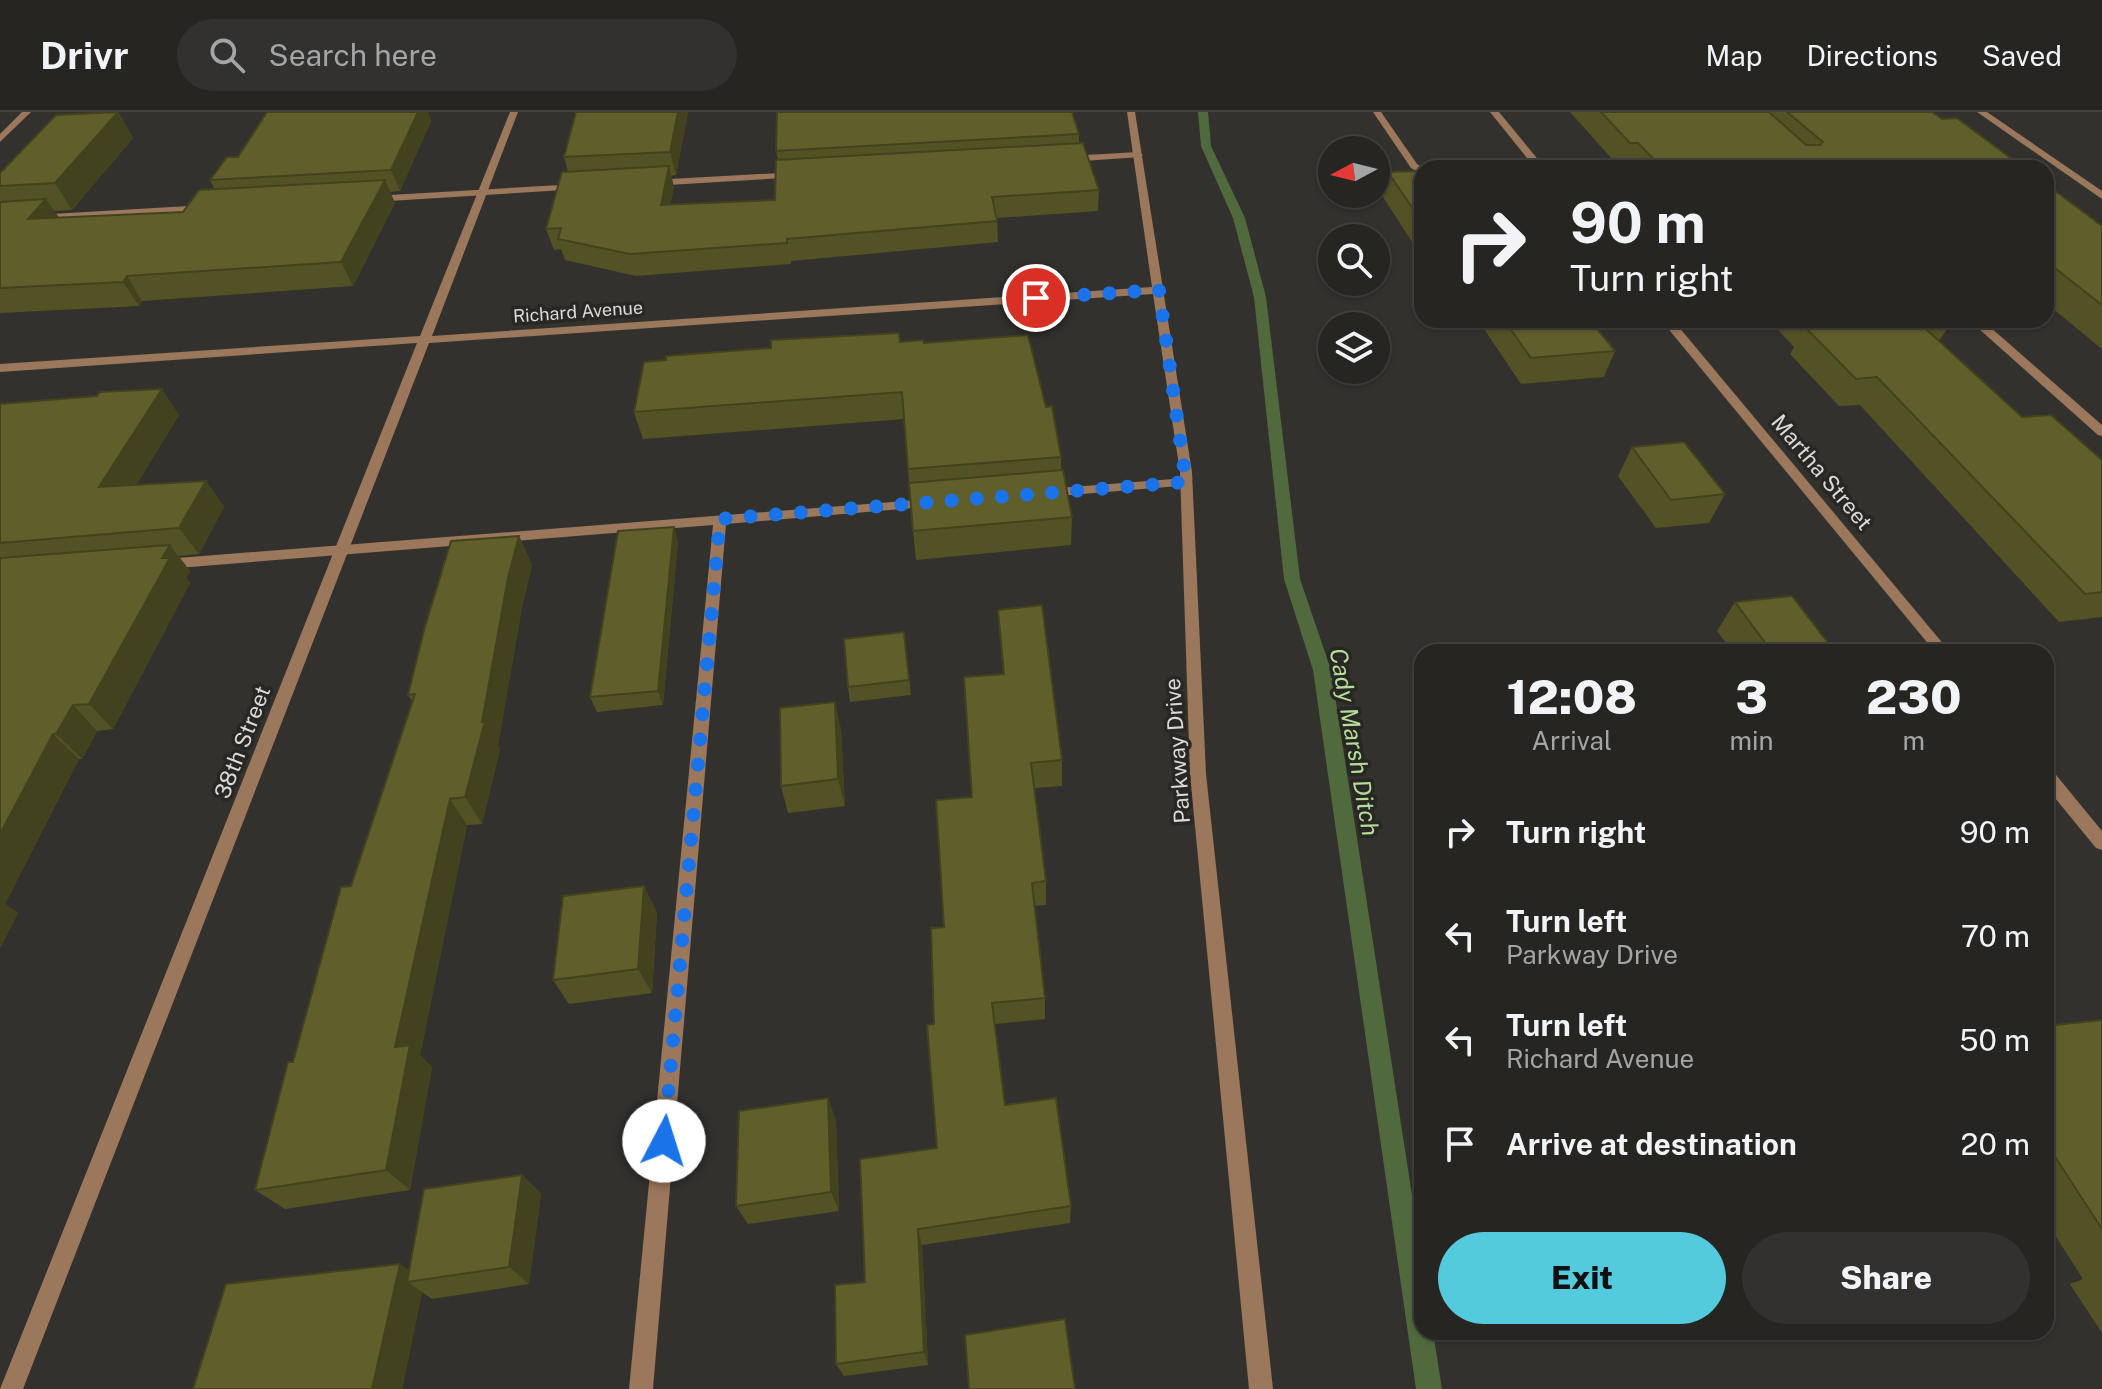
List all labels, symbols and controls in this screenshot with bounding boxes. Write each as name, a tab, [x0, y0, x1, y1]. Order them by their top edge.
search box	[177, 19, 737, 91]
text: Drivr	[40, 33, 129, 78]
icon: search	[205, 33, 249, 77]
text: Search here	[269, 37, 437, 73]
text: Map	[1706, 39, 1762, 72]
text: Directions	[1806, 39, 1938, 72]
text: Saved	[1982, 39, 2062, 72]
north arrow	[1318, 136, 1390, 208]
map controls	[1318, 136, 1390, 384]
text: 90 m	[1570, 190, 1706, 256]
icon: right	[1438, 192, 1542, 296]
button: search	[1318, 224, 1390, 296]
text: Turn right	[1570, 257, 1733, 299]
pin	[1002, 264, 1070, 332]
icon: arrive	[1014, 276, 1058, 320]
street label: Richard Avenue	[512, 296, 644, 327]
button: layers	[1318, 312, 1390, 384]
street label: Martha Street	[1766, 409, 1878, 535]
water label: Cady Marsh Ditch	[1325, 646, 1385, 838]
text: 12:08	[1506, 668, 1637, 725]
text: 3	[1735, 668, 1768, 725]
text: 230	[1866, 668, 1962, 725]
street label: Parkway Drive	[1159, 677, 1195, 825]
street label: 38th Street	[209, 682, 275, 802]
text: Arrival	[1532, 725, 1612, 756]
text: min	[1729, 725, 1774, 756]
text: m	[1903, 725, 1925, 756]
icon: right	[1438, 810, 1482, 854]
text: Turn right	[1506, 814, 1646, 850]
text: 90 m	[1960, 814, 2030, 850]
text: Turn left	[1506, 903, 1627, 939]
icon: left	[1438, 914, 1482, 958]
text: 70 m	[1961, 918, 2030, 954]
text: Parkway Drive	[1506, 939, 1678, 970]
text: Turn left	[1506, 1007, 1627, 1043]
icon: left	[1438, 1018, 1482, 1062]
text: 50 m	[1959, 1022, 2030, 1058]
text: Richard Avenue	[1506, 1043, 1694, 1074]
position arrow	[622, 1099, 706, 1183]
icon: arrive	[1438, 1122, 1482, 1166]
text: Arrive at destination	[1506, 1126, 1797, 1162]
text: 20 m	[1961, 1126, 2030, 1162]
button: Exit	[1438, 1232, 1726, 1324]
button: Share	[1742, 1232, 2030, 1324]

